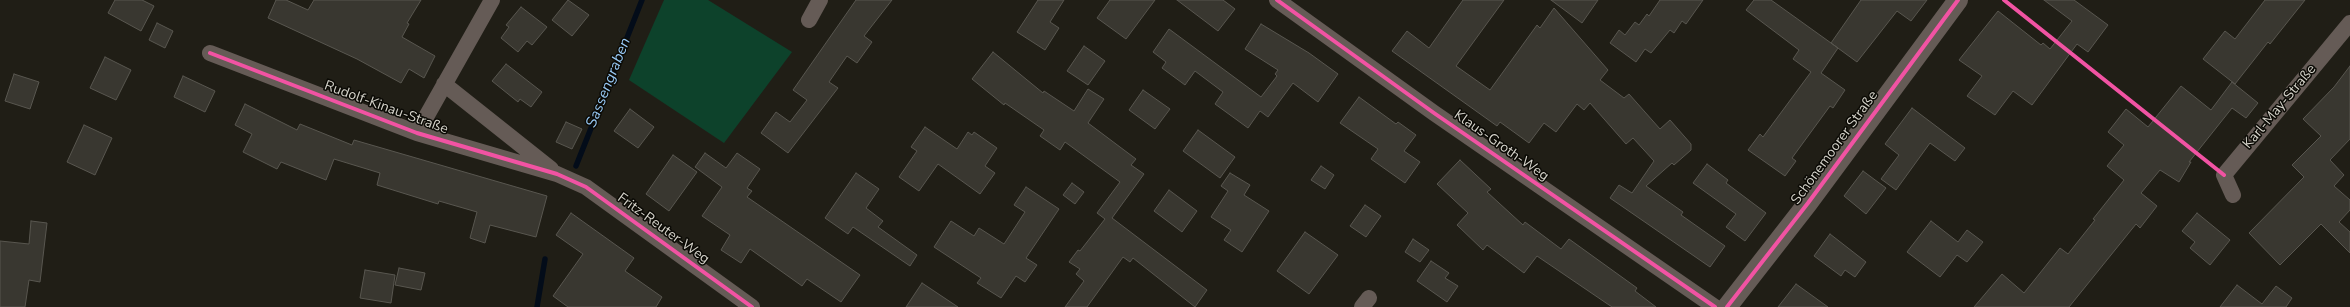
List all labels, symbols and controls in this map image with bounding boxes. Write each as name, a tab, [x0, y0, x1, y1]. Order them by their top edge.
water label: Sassengraben	[583, 35, 635, 131]
street label: Karl-May-Straße	[2240, 61, 2320, 153]
street label: Rudolf-Kinau-Straße	[322, 78, 450, 138]
street label: Schönemoorer Straße	[1788, 88, 1882, 208]
street label: Klaus-Groth-Weg	[1450, 107, 1552, 185]
street label: Fritz-Reuter-Weg	[614, 190, 712, 268]

